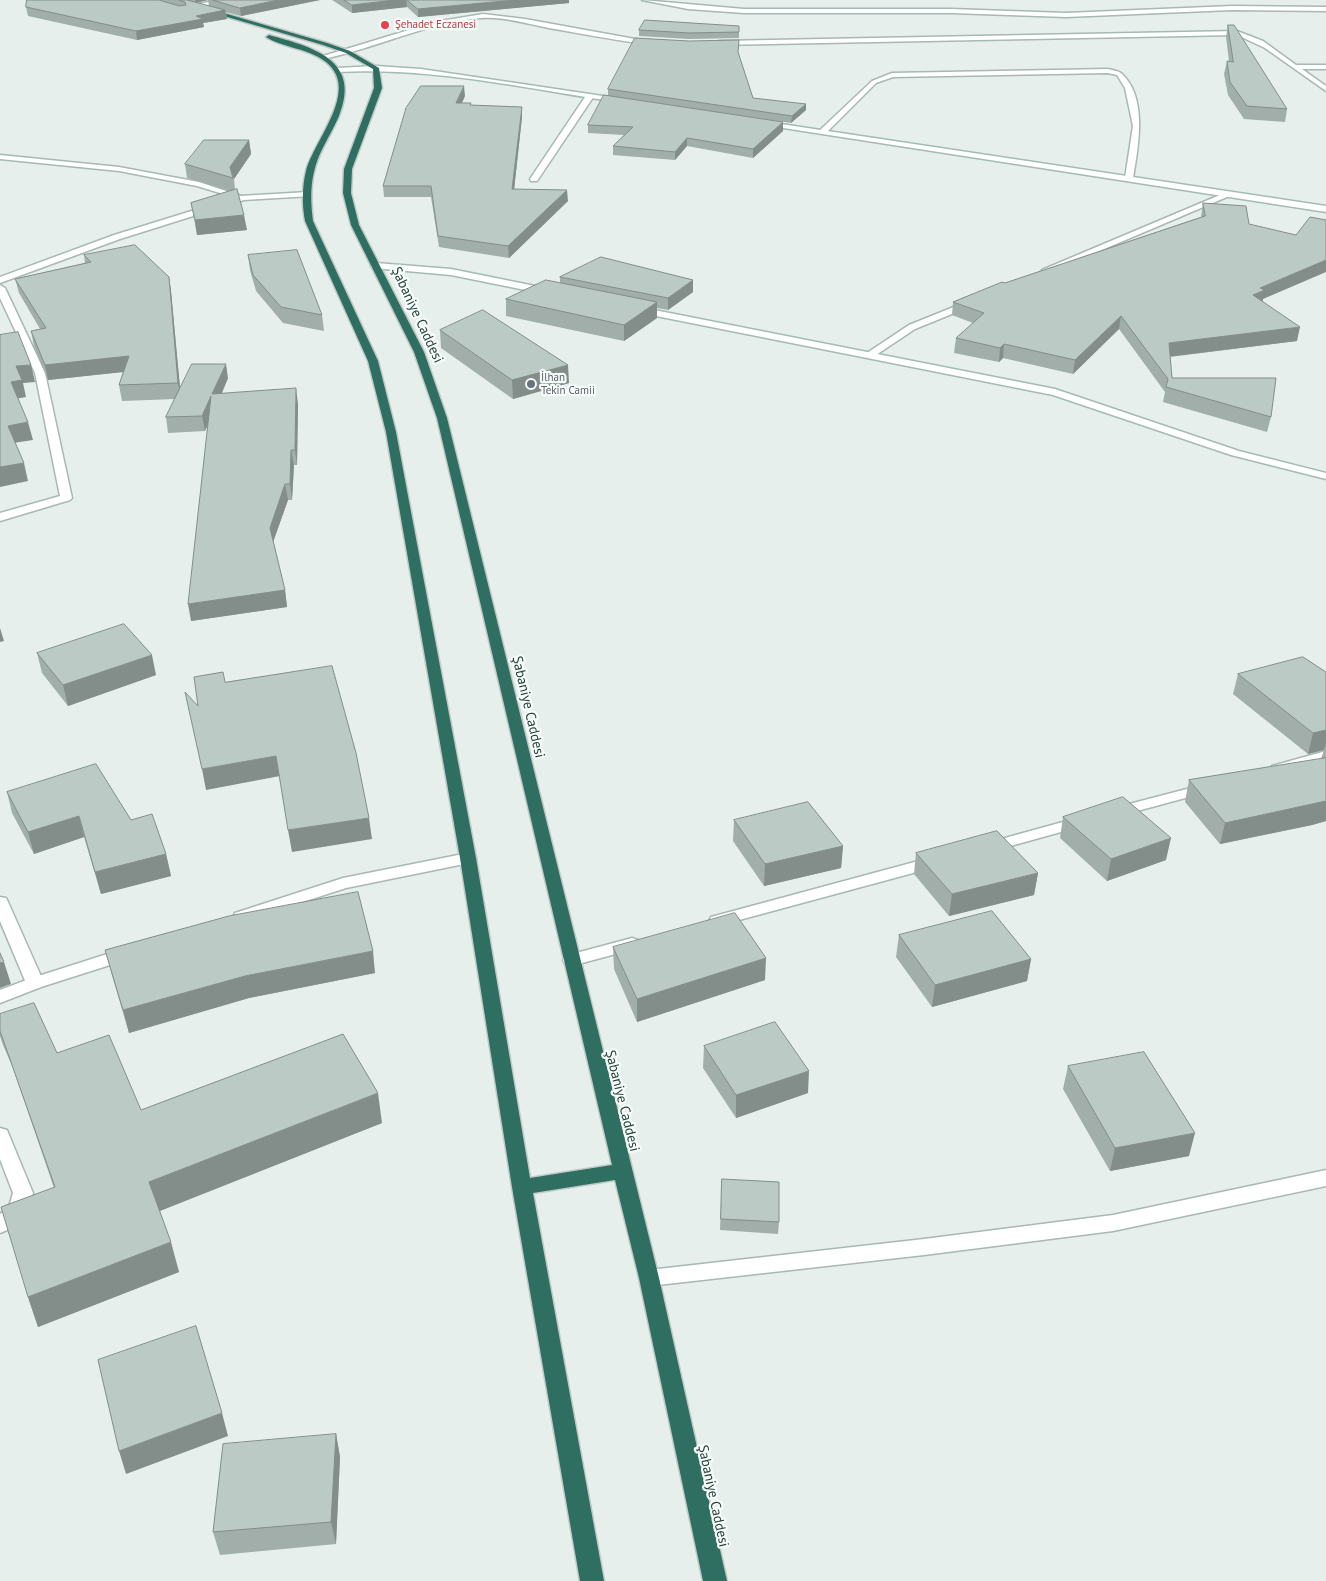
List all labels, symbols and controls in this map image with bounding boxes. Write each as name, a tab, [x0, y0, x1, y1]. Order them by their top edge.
place label: Şehadet Eczanesi	[395, 18, 476, 32]
marker: Şehadet Eczanesi	[379, 19, 391, 31]
street label: Şabaniye Caddesi	[387, 264, 447, 366]
place label: İlhan Tekin Camii	[541, 371, 595, 397]
marker: İlhan Tekin Camii	[525, 378, 537, 390]
street label: Şabaniye Caddesi	[508, 654, 548, 760]
street label: Şabaniye Caddesi	[601, 1048, 643, 1154]
street label: Şabaniye Caddesi	[694, 1443, 732, 1549]

